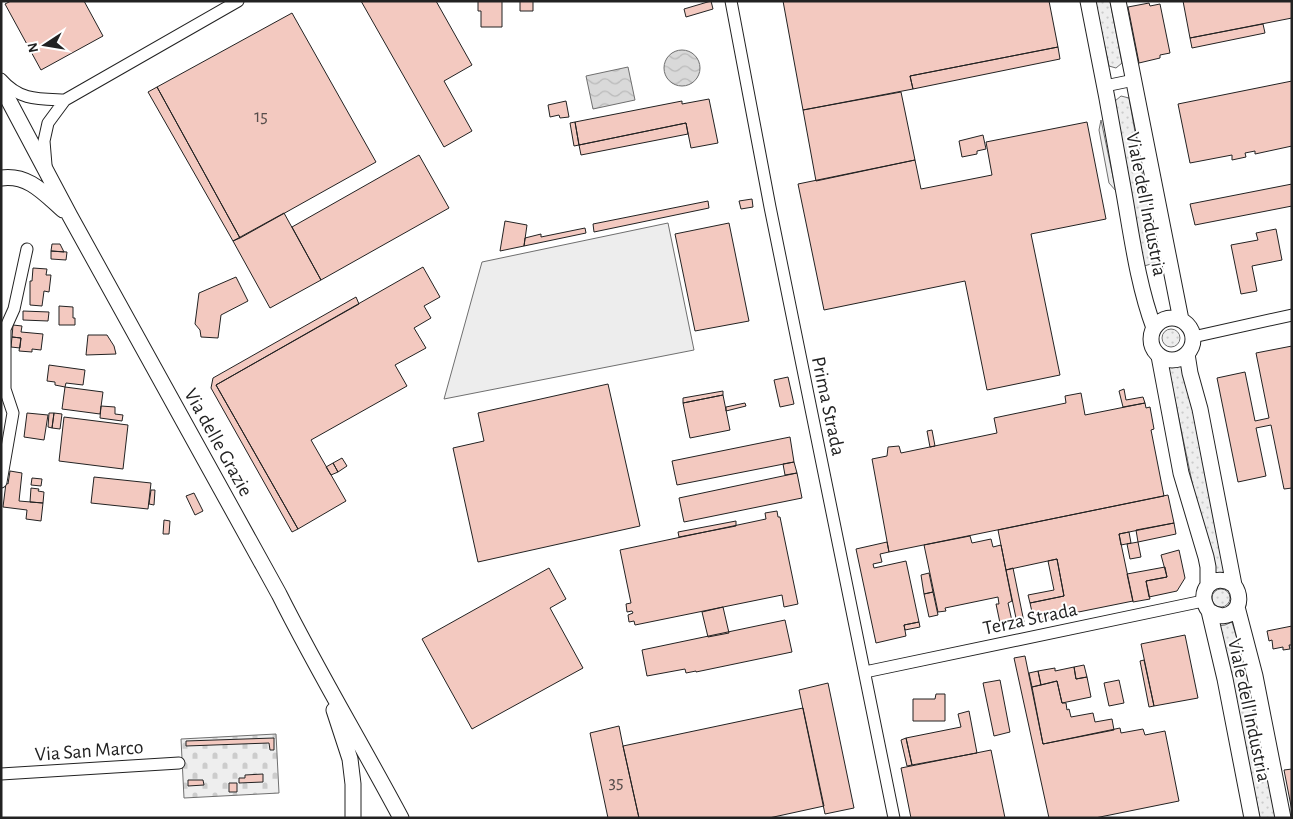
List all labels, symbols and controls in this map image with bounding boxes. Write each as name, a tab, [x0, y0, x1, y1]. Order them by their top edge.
north arrow	[20, 20, 70, 70]
text: N	[25, 41, 41, 54]
house number: 15	[254, 108, 268, 126]
street label: Viale dell'Industria	[1122, 131, 1170, 278]
street label: Prima Strada	[808, 355, 848, 458]
street label: Via delle Grazie	[180, 385, 256, 500]
street label: Terza Strada	[981, 599, 1079, 639]
street label: Viale dell'Industria	[1224, 637, 1274, 784]
street label: Via San Marco	[34, 737, 144, 765]
house number: 35	[609, 774, 623, 792]

